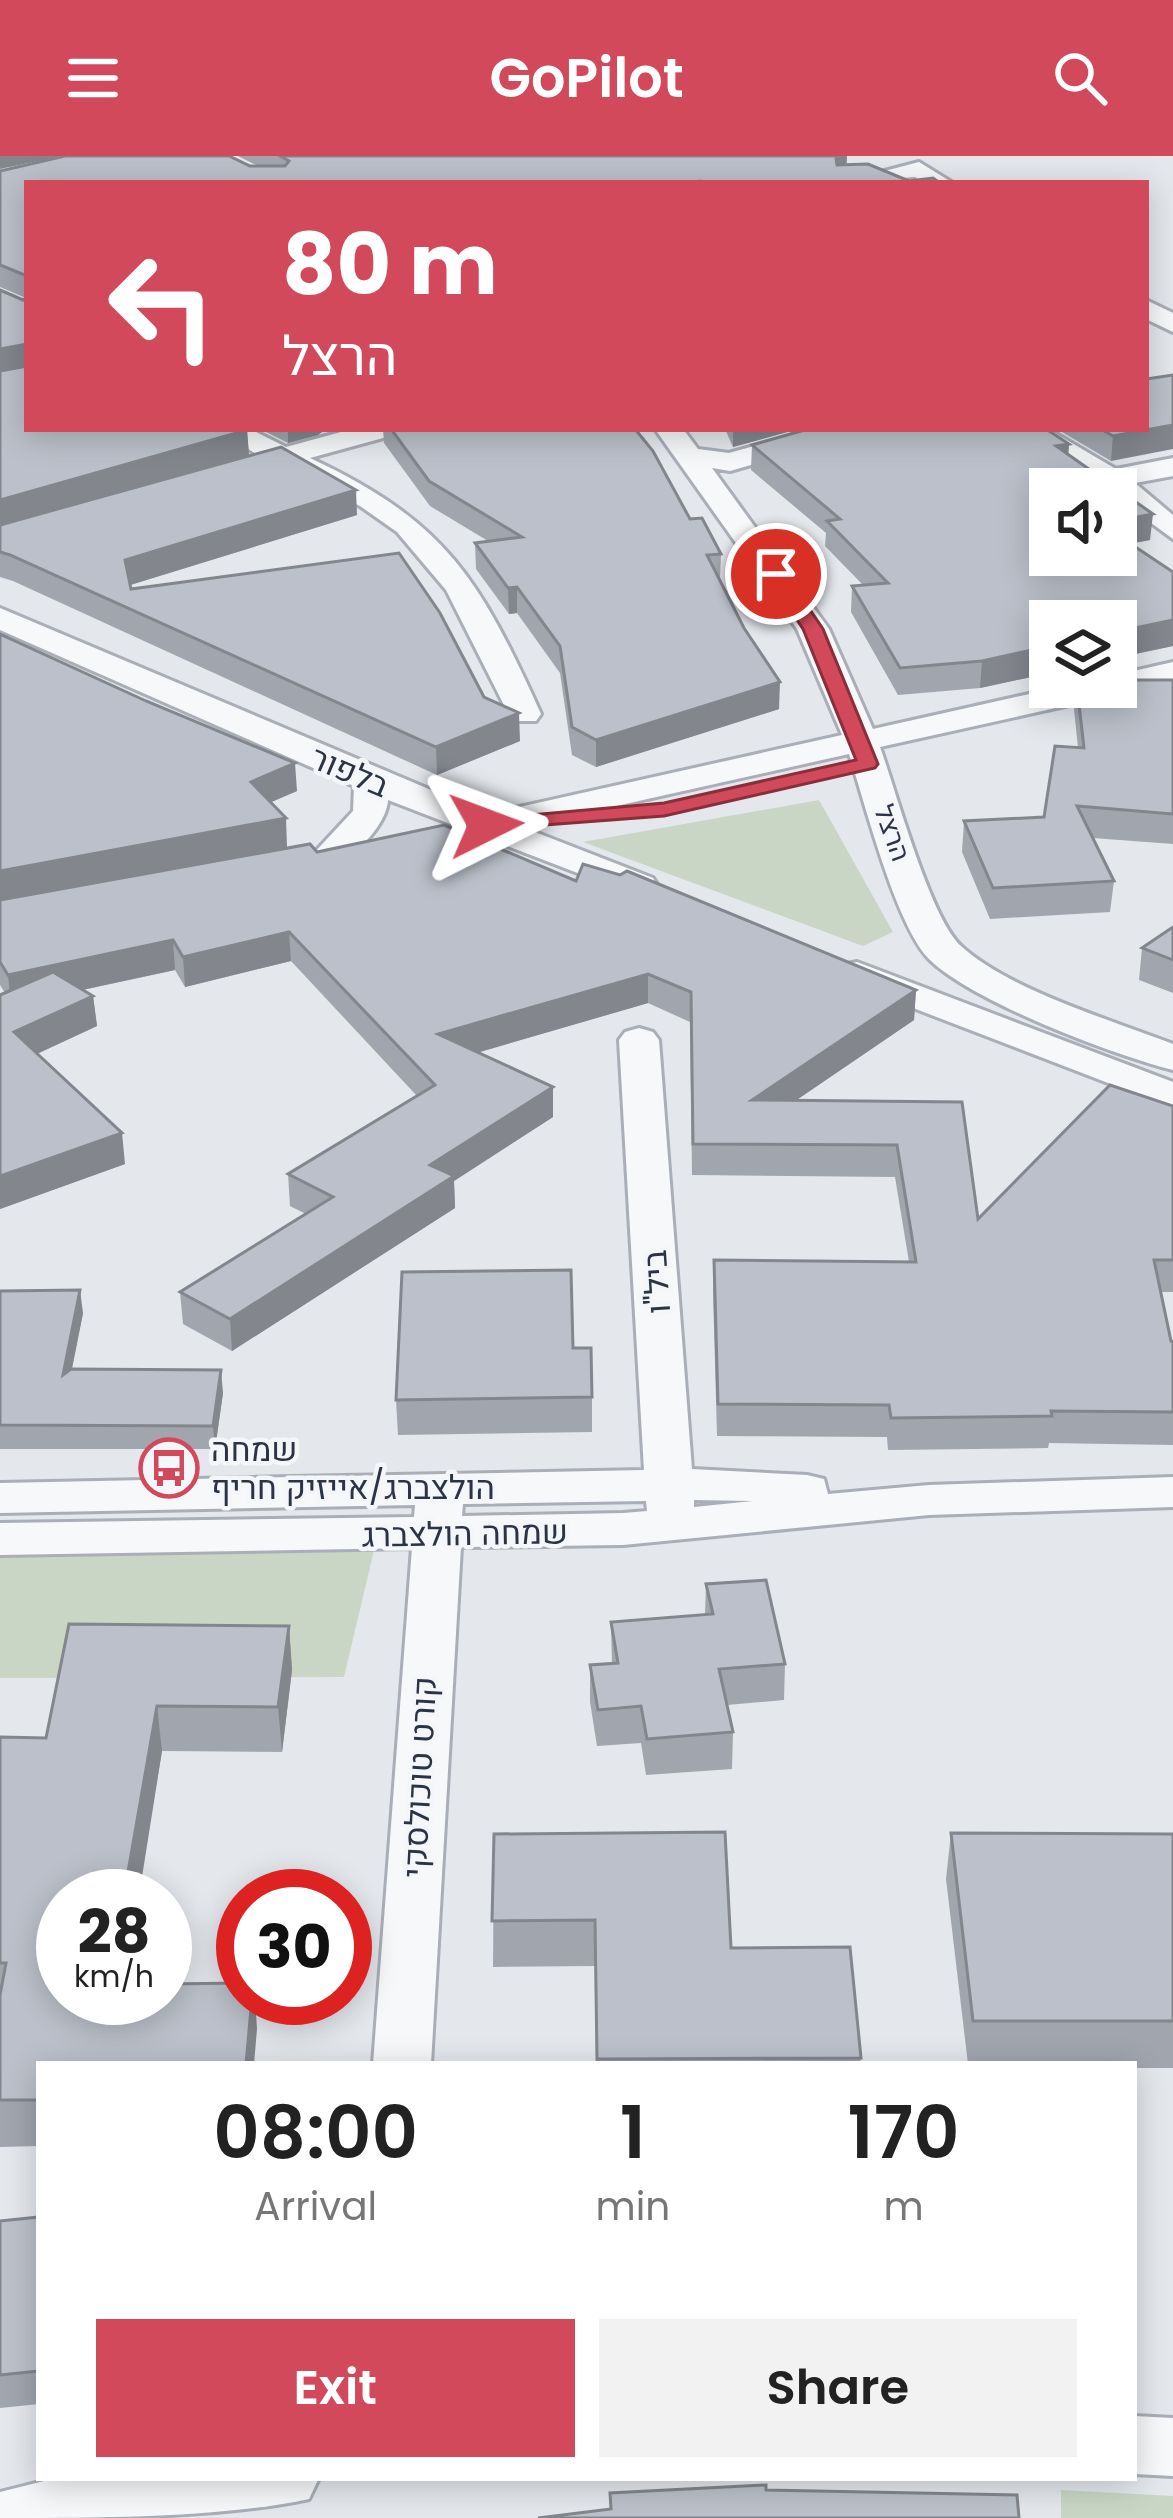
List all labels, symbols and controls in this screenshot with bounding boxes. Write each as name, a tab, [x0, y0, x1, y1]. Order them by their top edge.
text: GoPilot	[489, 40, 684, 116]
icon: menu	[60, 45, 126, 111]
icon: search	[1047, 45, 1113, 111]
text: 80 m	[282, 206, 498, 323]
icon: left	[84, 228, 240, 384]
text: הרצל	[282, 318, 398, 394]
map controls	[1029, 468, 1137, 708]
button: sound	[1029, 468, 1137, 576]
pin	[725, 523, 827, 625]
icon: arrive	[743, 541, 809, 607]
button: layers	[1029, 600, 1137, 708]
street label: בלפור	[303, 734, 396, 809]
position arrow	[423, 762, 549, 888]
street label: הרצל	[865, 799, 920, 866]
street label: ביל"ו	[631, 1249, 682, 1315]
place label: שמחה הולצברג/אייזיק חריף	[211, 1426, 495, 1511]
bus stop icon: שמחה הולצברג/אייזיק חריף	[138, 1437, 200, 1499]
street label: שמחה הולצברג	[362, 1508, 568, 1559]
street label: קורט טוכולסקי	[391, 1675, 448, 1879]
speed limit sign: 30	[216, 1869, 372, 2025]
text: 28	[77, 1890, 151, 1974]
text: km/h	[74, 1955, 154, 1998]
text: 08:00	[213, 2082, 418, 2183]
text: 1	[620, 2082, 646, 2183]
text: 170	[848, 2082, 960, 2183]
text: Arrival	[254, 2179, 377, 2234]
text: min	[596, 2179, 670, 2234]
text: m	[884, 2179, 924, 2234]
button: Exit	[96, 2319, 575, 2457]
button: Share	[599, 2319, 1077, 2457]

